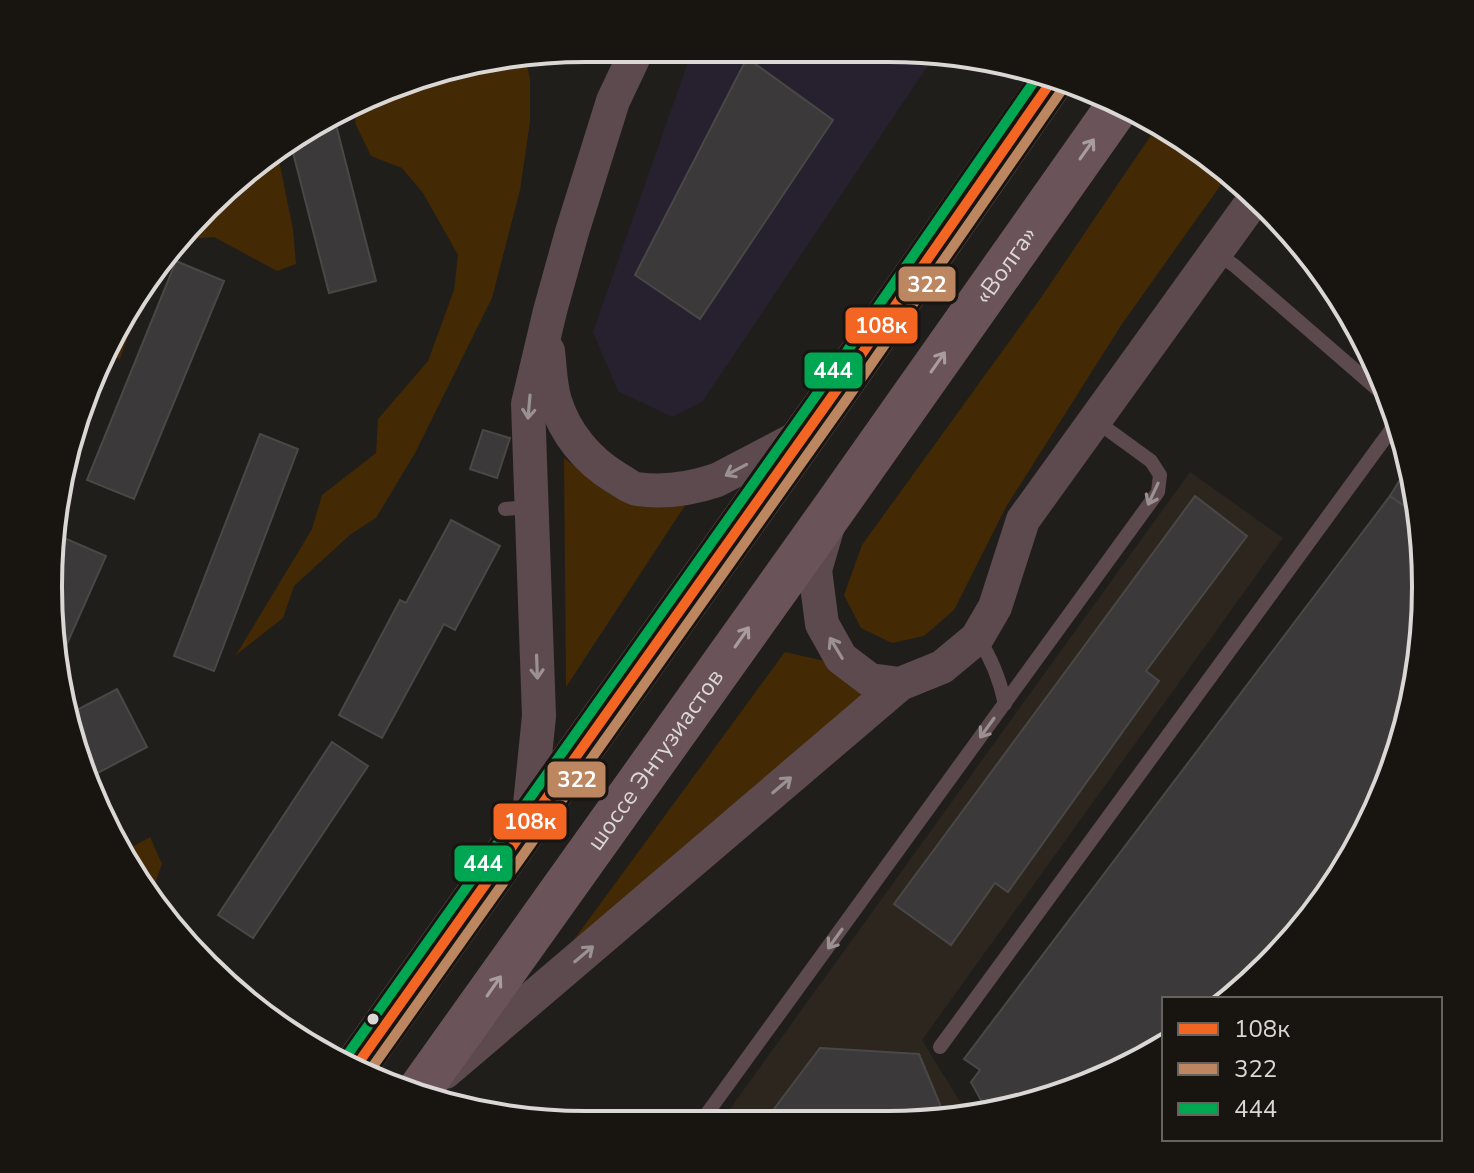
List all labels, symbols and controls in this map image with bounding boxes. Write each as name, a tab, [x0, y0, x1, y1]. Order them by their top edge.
one-way arrow	[1079, 139, 1095, 161]
street label: «Волга»	[967, 220, 1044, 310]
line badge: 322	[897, 265, 957, 303]
text: 322	[907, 270, 947, 300]
line badge: 108к	[844, 306, 919, 345]
text: 108к	[855, 311, 908, 341]
line badge: 444	[803, 351, 864, 390]
one-way arrow	[930, 351, 946, 373]
text: 444	[813, 356, 853, 386]
one-way arrow	[522, 393, 537, 420]
one-way arrow	[725, 463, 749, 479]
one-way arrow	[1145, 482, 1160, 505]
one-way arrow	[734, 627, 750, 649]
one-way arrow	[828, 637, 844, 660]
one-way arrow	[529, 653, 544, 680]
street label: шоссе Энтузиастов	[579, 662, 731, 857]
one-way arrow	[979, 717, 995, 739]
line badge: 322	[546, 760, 607, 799]
text: 322	[557, 765, 597, 795]
one-way arrow	[771, 776, 791, 794]
line badge: 108к	[492, 802, 568, 841]
text: 108к	[504, 807, 557, 837]
line badge: 444	[453, 844, 514, 883]
text: 444	[463, 849, 503, 879]
one-way arrow	[827, 928, 844, 949]
one-way arrow	[573, 945, 593, 963]
one-way arrow	[486, 975, 502, 997]
legend	[1162, 997, 1442, 1141]
unlabelled marker	[365, 1011, 381, 1027]
text: 108к	[1234, 1013, 1290, 1045]
text: 322	[1234, 1053, 1277, 1085]
text: 444	[1234, 1093, 1277, 1125]

